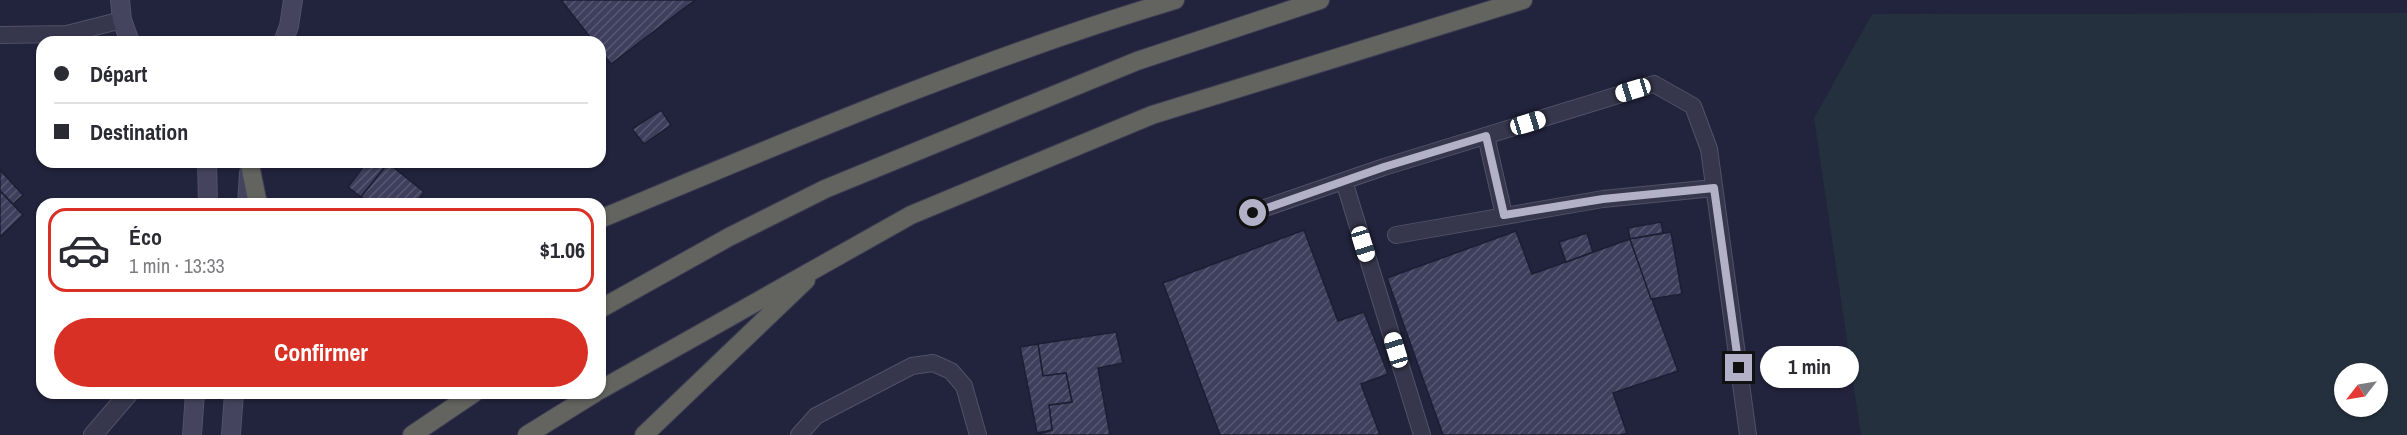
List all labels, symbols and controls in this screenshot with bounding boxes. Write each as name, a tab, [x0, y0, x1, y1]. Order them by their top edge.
text: Départ	[90, 59, 147, 89]
car	[1613, 76, 1653, 104]
car	[1508, 109, 1548, 137]
text: Destination	[90, 117, 188, 147]
route start	[1239, 199, 1266, 226]
text: Éco	[129, 222, 162, 252]
icon: car	[57, 223, 111, 277]
car	[1349, 224, 1377, 264]
text: $1.06	[540, 235, 585, 265]
text: 1 min · 13:33	[129, 252, 225, 279]
button: Confirmer	[54, 318, 588, 387]
car	[1382, 330, 1410, 370]
callout: 1 min	[1760, 347, 1859, 389]
text: 1 min	[1788, 353, 1831, 380]
route end	[1725, 354, 1752, 381]
north arrow	[2334, 363, 2388, 417]
map controls	[2334, 363, 2388, 417]

